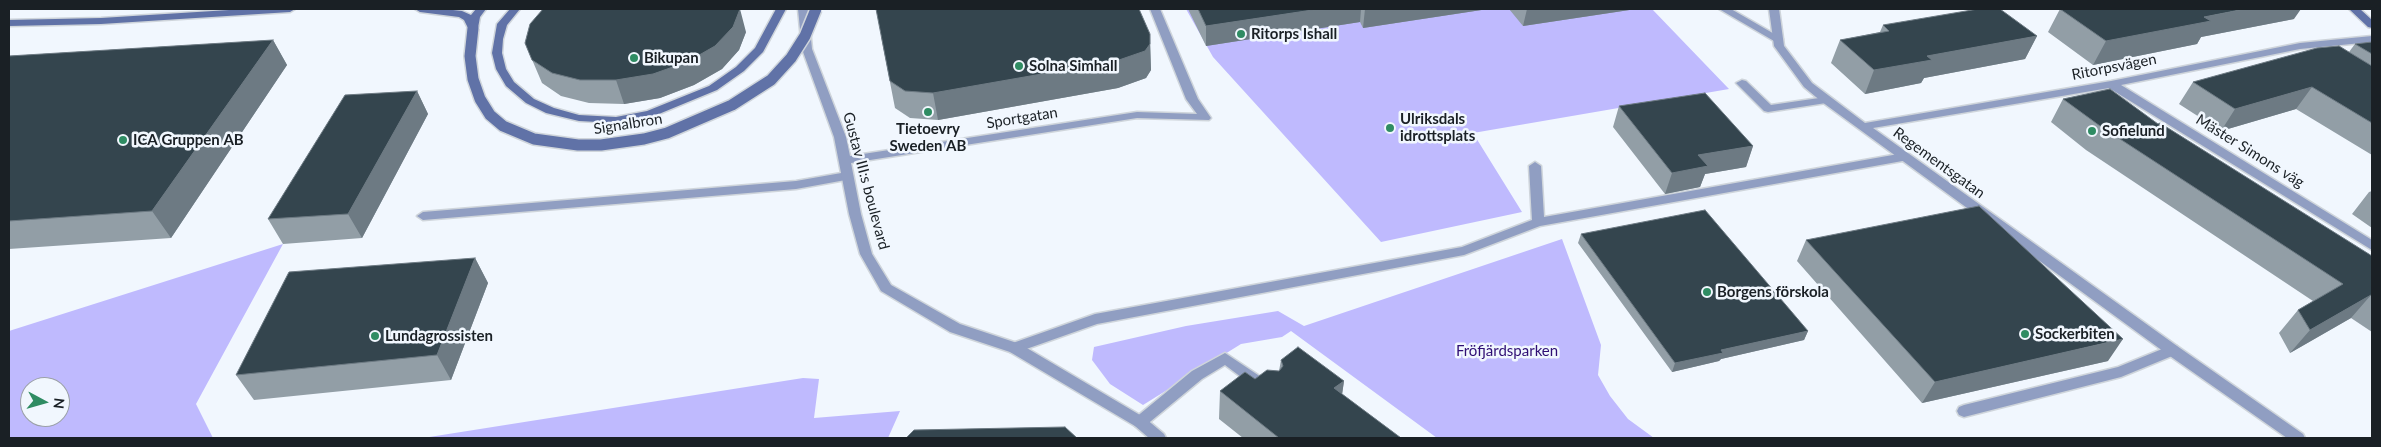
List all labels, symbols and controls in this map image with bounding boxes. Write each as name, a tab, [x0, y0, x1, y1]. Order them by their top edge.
place label: Ritorps Ishall	[1251, 25, 1337, 43]
marker: Ritorps Ishall	[1235, 28, 1247, 40]
place label: Bikupan	[644, 49, 699, 67]
street label: Ritorpsvägen	[2070, 50, 2158, 84]
marker: Bikupan	[628, 52, 640, 64]
place label: Solna Simhall	[1029, 57, 1117, 75]
marker: Solna Simhall	[1013, 60, 1025, 72]
street label: Sportgatan	[985, 103, 1059, 133]
marker: Tietoevry Sweden AB	[922, 106, 934, 118]
street label: Signalbron	[592, 110, 664, 138]
street label: Gustav III:s boulevard	[839, 110, 893, 252]
place label: Ulriksdals idrottsplats	[1400, 110, 1475, 145]
street label: Mäster Simons väg	[2193, 110, 2307, 192]
place label: Tietoevry Sweden AB	[890, 120, 966, 155]
marker: Ulriksdals idrottsplats	[1384, 122, 1396, 134]
place label: Sofielund	[2102, 122, 2165, 140]
street label: Regementsgatan	[1890, 124, 1988, 202]
marker: Sofielund	[2086, 125, 2098, 137]
place label: ICA Gruppen AB	[133, 131, 244, 149]
marker: ICA Gruppen AB	[117, 134, 129, 146]
place label: Borgens förskola	[1717, 283, 1829, 301]
marker: Borgens förskola	[1701, 286, 1713, 298]
place label: Sockerbiten	[2035, 325, 2115, 343]
place label: Lundagrossisten	[385, 327, 493, 345]
marker: Sockerbiten	[2019, 328, 2031, 340]
marker: Lundagrossisten	[369, 330, 381, 342]
park label: Fröfjärdsparken	[1456, 342, 1558, 360]
north arrow	[20, 377, 70, 427]
text: N	[50, 397, 68, 410]

